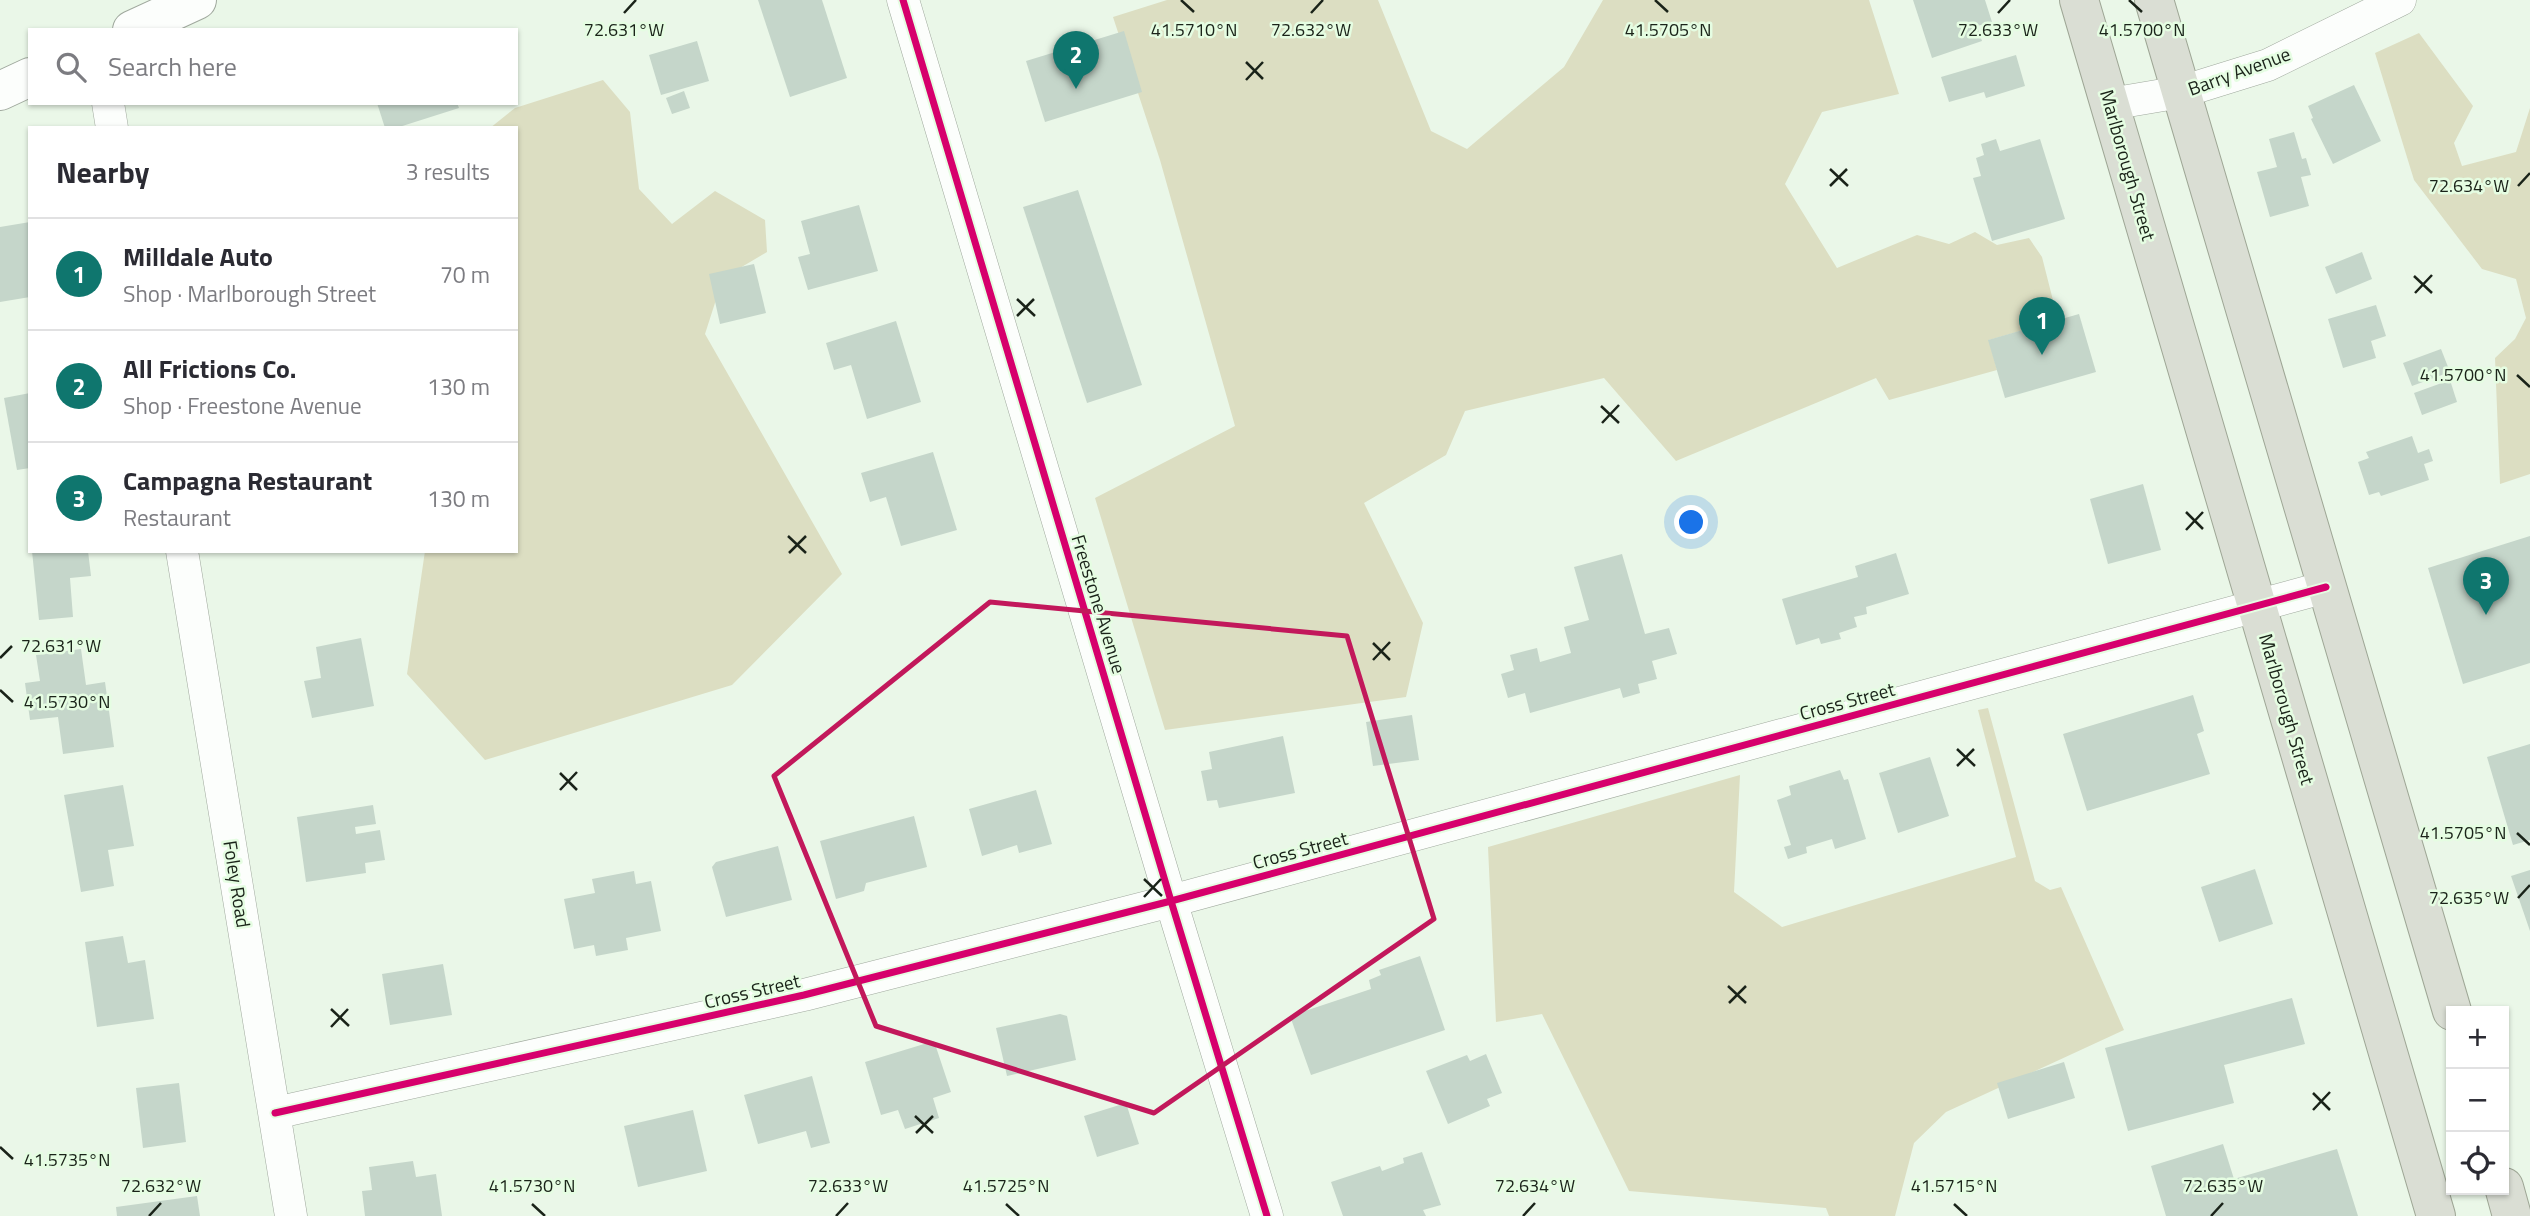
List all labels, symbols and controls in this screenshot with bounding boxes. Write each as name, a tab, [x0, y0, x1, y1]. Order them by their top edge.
text: 72.631°W	[584, 16, 664, 43]
text: 41.5710°N	[1151, 16, 1237, 43]
text: 72.632°W	[1271, 16, 1351, 43]
text: 41.5705°N	[1625, 16, 1711, 43]
text: 72.633°W	[1958, 16, 2038, 43]
text: 41.5700°N	[2099, 16, 2185, 43]
search box	[28, 28, 518, 105]
pin: 2	[1053, 31, 1099, 89]
street label: Barry Avenue	[2184, 39, 2294, 102]
text: Search here	[108, 47, 237, 86]
icon: search	[52, 48, 90, 86]
street label: Marlborough Street	[2093, 86, 2164, 244]
text: Nearby	[56, 149, 149, 195]
text: 3 results	[406, 154, 490, 189]
text: 72.634°W	[2429, 172, 2509, 199]
text: Milldale Auto	[123, 237, 273, 276]
text: 1	[73, 257, 85, 292]
text: 70 m	[440, 257, 490, 292]
text: Shop · Marlborough Street	[123, 276, 376, 311]
pin: 1	[2019, 297, 2065, 355]
text: All Frictions Co.	[123, 349, 297, 388]
text: 41.5700°N	[2420, 361, 2506, 388]
text: 2	[73, 369, 85, 404]
text: 130 m	[427, 369, 490, 404]
text: Shop · Freestone Avenue	[123, 388, 362, 423]
text: Campagna Restaurant	[123, 461, 372, 500]
text: 3	[73, 481, 85, 516]
text: 130 m	[427, 481, 490, 516]
text: Restaurant	[123, 500, 231, 535]
your location	[1674, 505, 1708, 539]
street label: Freestone Avenue	[1065, 531, 1134, 677]
pin: 3	[2463, 557, 2509, 615]
street label: Marlborough Street	[2252, 630, 2323, 788]
text: 72.631°W	[21, 632, 101, 659]
street label: Cross Street	[1796, 674, 1898, 727]
text: 41.5730°N	[24, 688, 110, 715]
text: 41.5705°N	[2420, 819, 2506, 846]
street label: Cross Street	[1249, 823, 1351, 876]
street label: Foley Road	[216, 838, 259, 930]
text: 72.635°W	[2429, 884, 2509, 911]
street label: Cross Street	[701, 965, 803, 1016]
map controls	[2446, 1006, 2509, 1195]
button: +	[2446, 1006, 2509, 1069]
button: −	[2446, 1069, 2509, 1132]
button: locate	[2446, 1132, 2509, 1195]
text: 41.5735°N	[24, 1146, 110, 1173]
text: 72.632°W	[121, 1172, 201, 1199]
text: 41.5730°N	[489, 1172, 575, 1199]
text: 72.633°W	[808, 1172, 888, 1199]
text: 41.5725°N	[963, 1172, 1049, 1199]
text: 72.634°W	[1495, 1172, 1575, 1199]
text: 41.5715°N	[1911, 1172, 1997, 1199]
text: 72.635°W	[2183, 1172, 2263, 1199]

